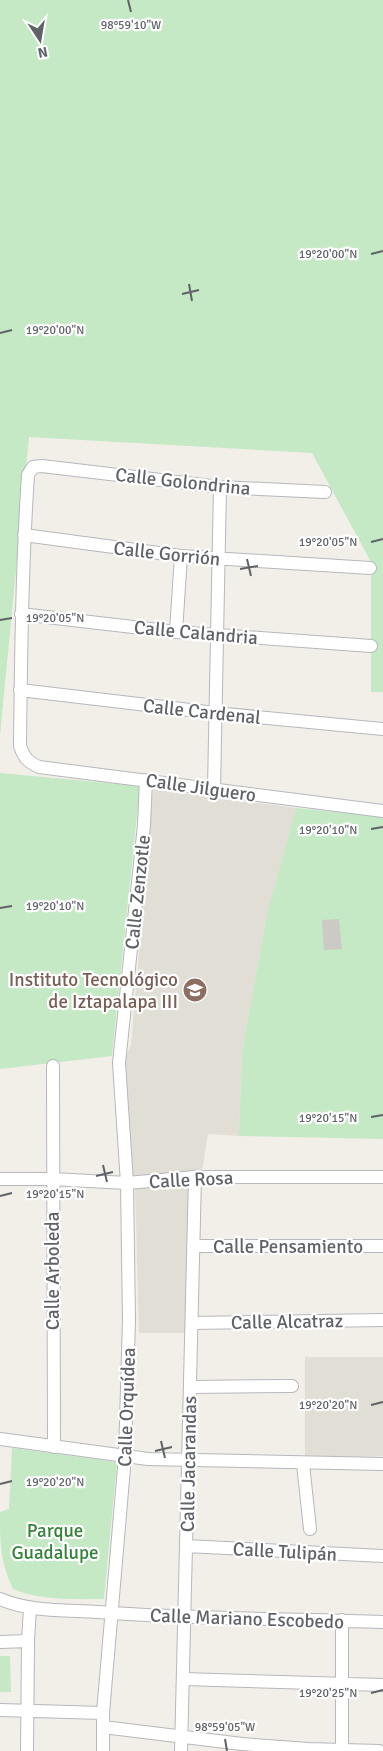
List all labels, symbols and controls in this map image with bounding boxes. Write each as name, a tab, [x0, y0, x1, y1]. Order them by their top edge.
north arrow	[15, 15, 65, 65]
text: 98°59'10"W	[101, 18, 161, 33]
text: N	[36, 43, 49, 62]
text: 19°20'00"N	[299, 247, 357, 262]
text: 19°20'00"N	[26, 323, 84, 338]
street label: Calle Golondrina	[114, 463, 252, 501]
text: 19°20'05"N	[299, 535, 357, 550]
street label: Calle Gorrión	[112, 536, 221, 572]
text: 19°20'05"N	[26, 611, 84, 626]
street label: Calle Calandria	[133, 616, 259, 650]
street label: Calle Cardenal	[142, 694, 262, 730]
street label: Calle Jilguero	[144, 768, 258, 808]
text: 19°20'10"N	[299, 823, 357, 838]
street label: Calle Zenzotle	[120, 834, 156, 951]
text: 19°20'10"N	[26, 899, 84, 914]
place label: Instituto Tecnológico de Iztapalapa III	[9, 968, 178, 1014]
school or university icon: Instituto Tecnológico de Iztapalapa III	[182, 977, 208, 1003]
text: 19°20'15"N	[299, 1111, 357, 1126]
street label: Calle Rosa	[148, 1166, 234, 1194]
text: 19°20'15"N	[26, 1187, 84, 1202]
street label: Calle Arboleda	[41, 1212, 65, 1330]
street label: Calle Pensamiento	[213, 1235, 363, 1259]
street label: Calle Alcatraz	[231, 1309, 343, 1335]
street label: Calle Orquídea	[113, 1347, 141, 1467]
street label: Calle Jacarandas	[176, 1396, 202, 1532]
text: 19°20'20"N	[299, 1398, 357, 1413]
text: 19°20'20"N	[26, 1475, 84, 1490]
park label: Parque Guadalupe	[11, 1519, 99, 1565]
street label: Calle Tulipán	[232, 1537, 338, 1567]
street label: Calle Mariano Escobedo	[149, 1604, 345, 1634]
text: 19°20'25"N	[299, 1686, 357, 1701]
text: 98°59'05"W	[195, 1720, 255, 1735]

